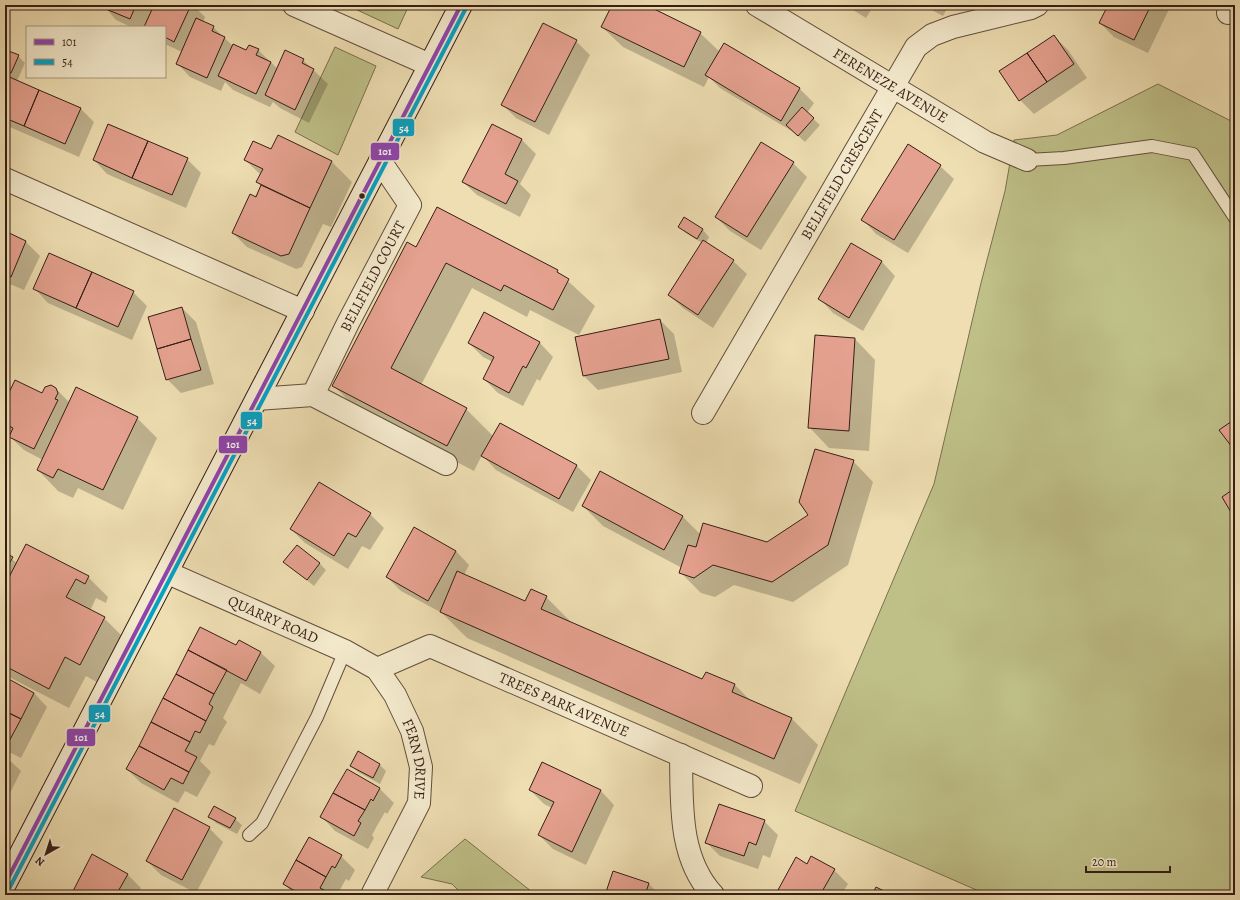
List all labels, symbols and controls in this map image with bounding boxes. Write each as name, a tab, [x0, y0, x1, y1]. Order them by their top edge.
legend	[26, 26, 166, 78]
text: 101	[62, 34, 77, 50]
street label: FERENEZE AVENUE	[830, 43, 952, 128]
text: 54	[62, 54, 73, 70]
street label: BELLFIELD CRESCENT	[796, 105, 888, 243]
line badge: 54	[392, 118, 415, 137]
text: 54	[399, 121, 409, 136]
line badge: 101	[370, 142, 400, 161]
text: 101	[378, 144, 392, 159]
unlabelled marker	[357, 191, 367, 201]
street label: BELLFIELD COURT	[335, 217, 410, 335]
line badge: 54	[240, 411, 263, 430]
text: 54	[247, 414, 257, 429]
line badge: 101	[218, 435, 248, 454]
text: 101	[226, 437, 240, 452]
street label: QUARRY ROAD	[225, 591, 322, 648]
street label: TREES PARK AVENUE	[496, 667, 632, 742]
line badge: 54	[88, 704, 111, 723]
text: 54	[95, 707, 105, 722]
street label: FERN DRIVE	[397, 715, 431, 800]
line badge: 101	[66, 728, 96, 747]
text: 101	[74, 730, 88, 745]
north arrow	[26, 834, 66, 874]
scale bar	[1086, 848, 1170, 874]
text: N	[32, 853, 48, 870]
text: 20 m	[1092, 854, 1116, 870]

